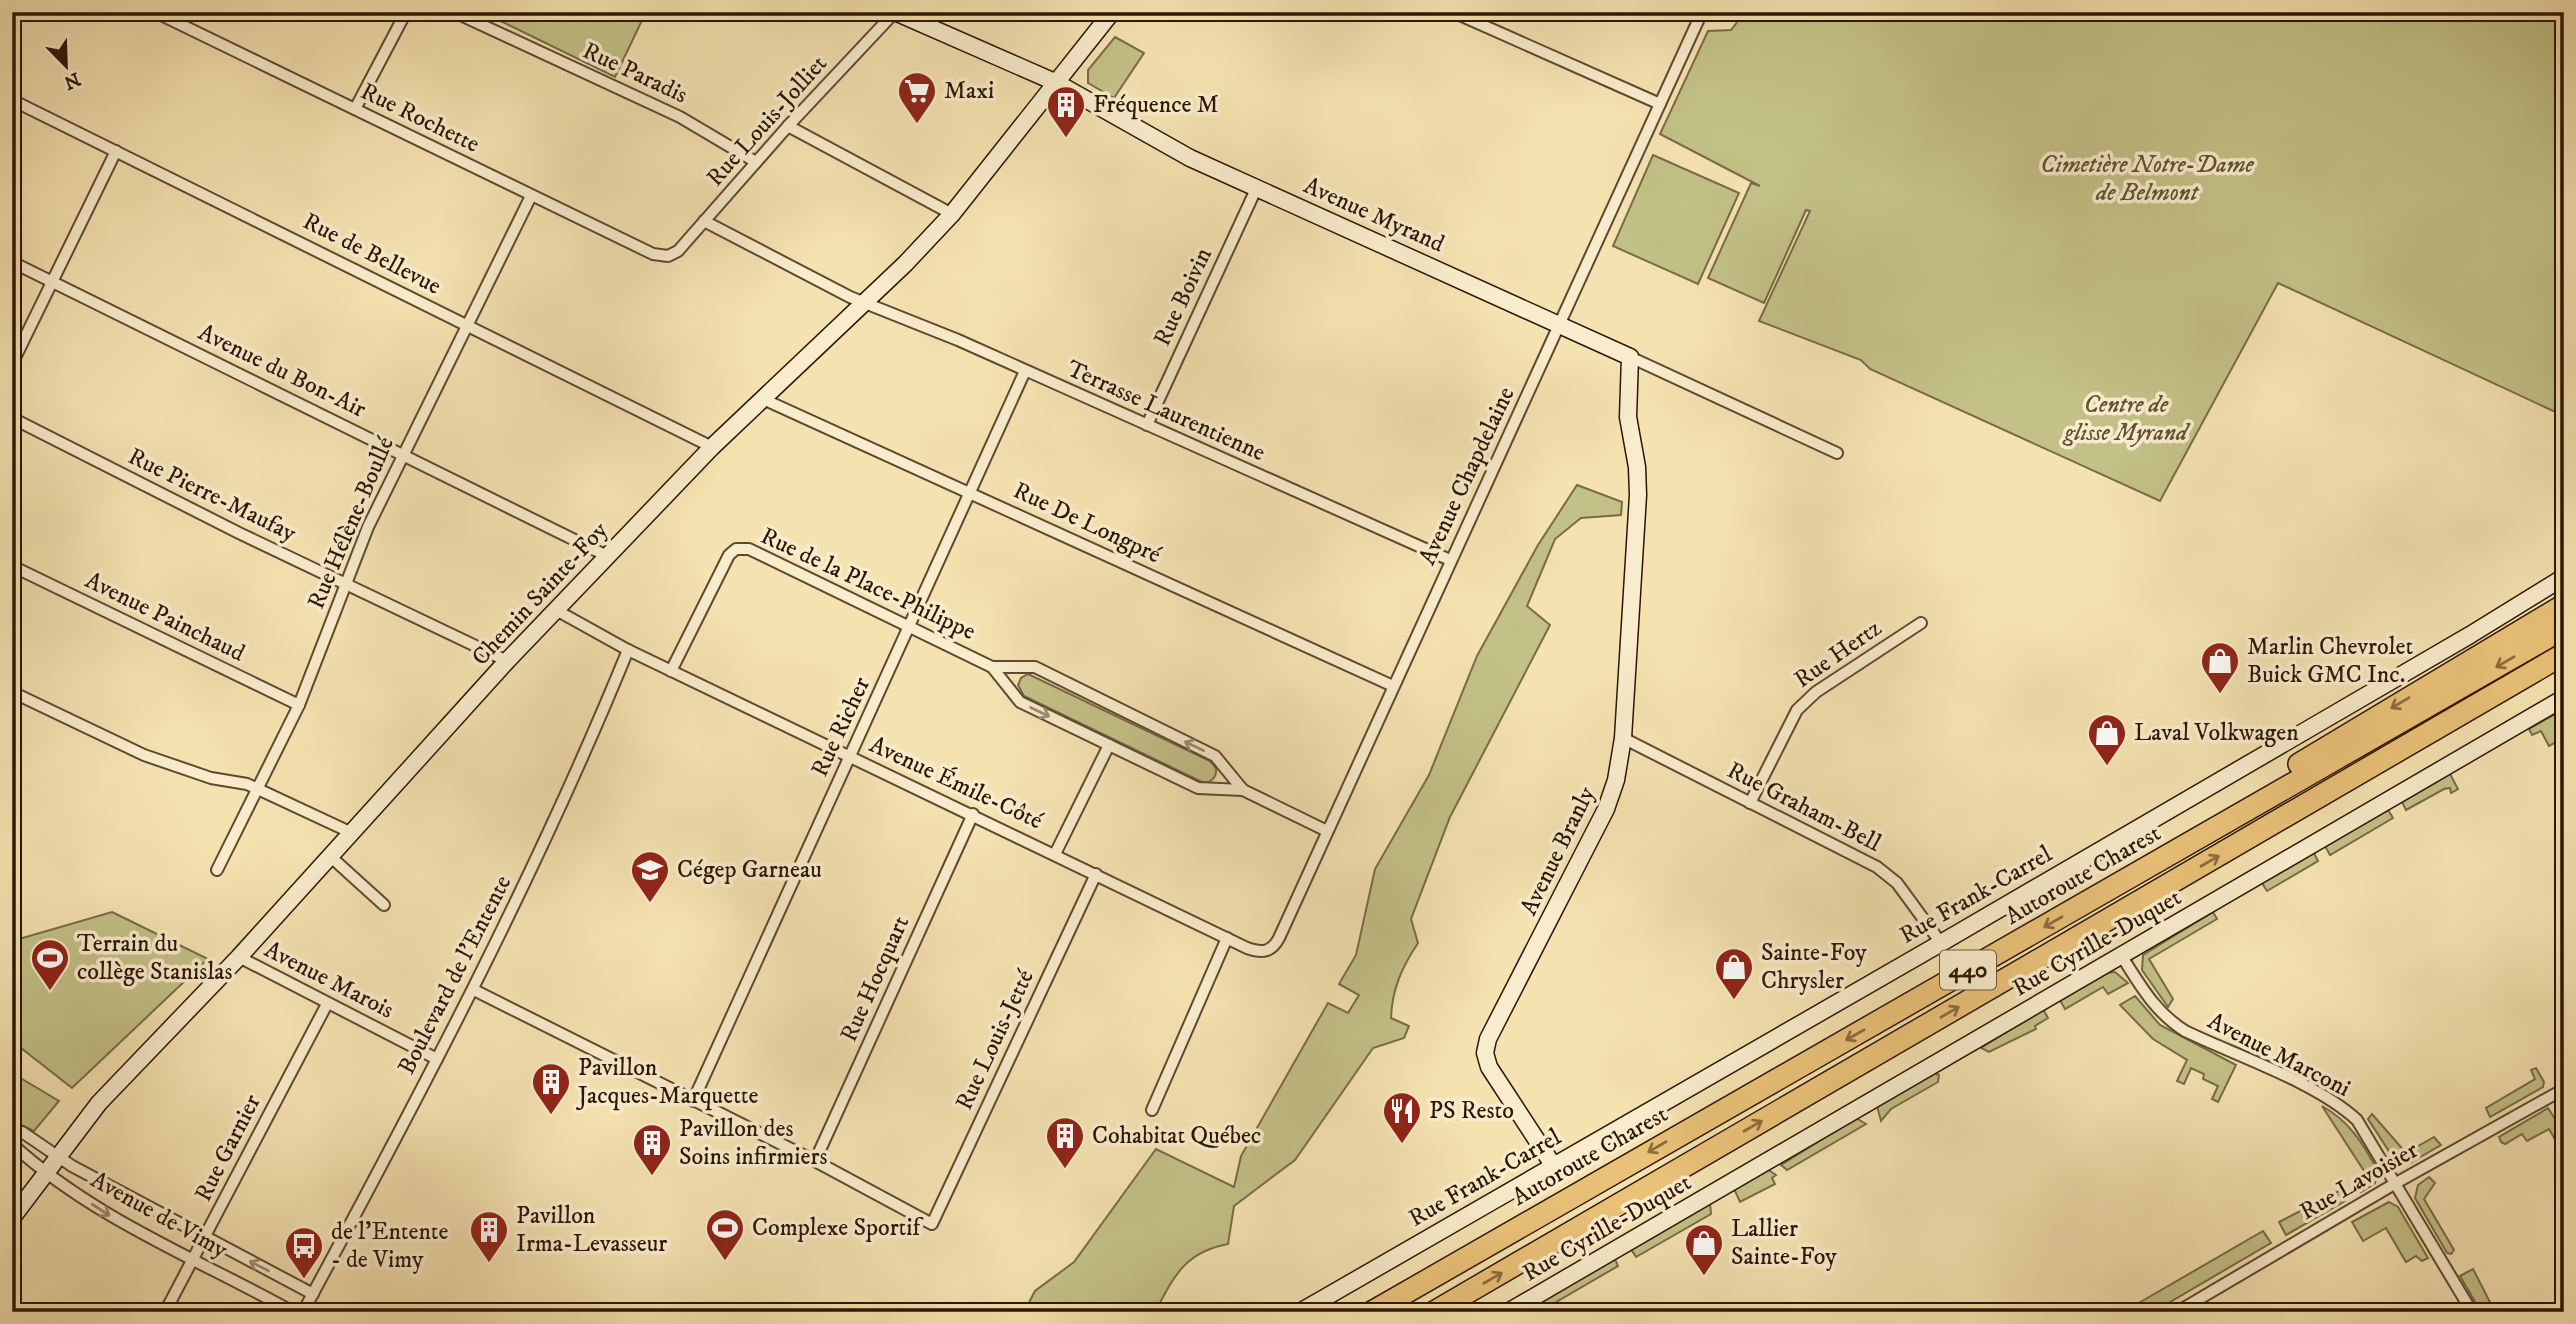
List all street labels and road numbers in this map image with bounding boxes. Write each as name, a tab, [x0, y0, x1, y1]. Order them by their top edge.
street label: Rue Paradis	[578, 36, 692, 110]
street label: Rue Louis-Jolliet	[700, 49, 834, 193]
street label: Rue Rochette	[356, 76, 484, 160]
street label: Avenue Myrand	[1299, 171, 1449, 259]
street label: Rue de Bellevue	[298, 206, 446, 302]
street label: Rue Boivin	[1147, 243, 1219, 351]
street label: Avenue du Bon-Air	[193, 317, 371, 425]
street label: Terrasse Laurentienne	[1062, 354, 1270, 468]
street label: Avenue Chapdelaine	[1413, 382, 1521, 570]
street label: Rue Hélène-Boullé	[301, 432, 401, 614]
street label: Rue Pierre-Maufay	[123, 441, 301, 549]
street label: Rue De Longpré	[1008, 476, 1166, 570]
street label: Chemin Sainte-Foy	[466, 515, 615, 672]
street label: Rue de la Place-Philippe	[756, 521, 980, 647]
street label: Avenue Painchaud	[80, 565, 250, 669]
street label: Rue Hertz	[1789, 613, 1888, 695]
street label: Rue Richer	[805, 672, 877, 782]
street label: Avenue Émile-Côté	[865, 730, 1047, 836]
street label: Rue Graham-Bell	[1722, 755, 1887, 859]
street label: Avenue Branly	[1514, 781, 1602, 920]
street label: Autoroute Charest	[2000, 818, 2166, 932]
street label: Rue Frank-Carrel	[1895, 839, 2058, 951]
street label: Boulevard de l'Entente	[392, 870, 518, 1080]
street label: Rue Cyrille-Duquet	[2007, 882, 2187, 1003]
street label: Rue Hocquart	[834, 911, 916, 1047]
street label: Avenue Marois	[259, 935, 399, 1025]
road number: 440	[1940, 951, 1996, 990]
street label: Rue Louis-Jetté	[949, 965, 1041, 1115]
street label: Avenue Marconi	[2203, 1006, 2355, 1104]
street label: Rue Garnier	[188, 1089, 268, 1207]
street label: Autoroute Charest	[1507, 1099, 1673, 1213]
street label: Rue Frank-Carrel	[1404, 1122, 1567, 1234]
street label: Rue Lavoisier	[2295, 1135, 2423, 1227]
street label: Avenue de Vimy	[85, 1165, 233, 1265]
street label: Rue Cyrille-Duquet	[1517, 1167, 1697, 1288]

